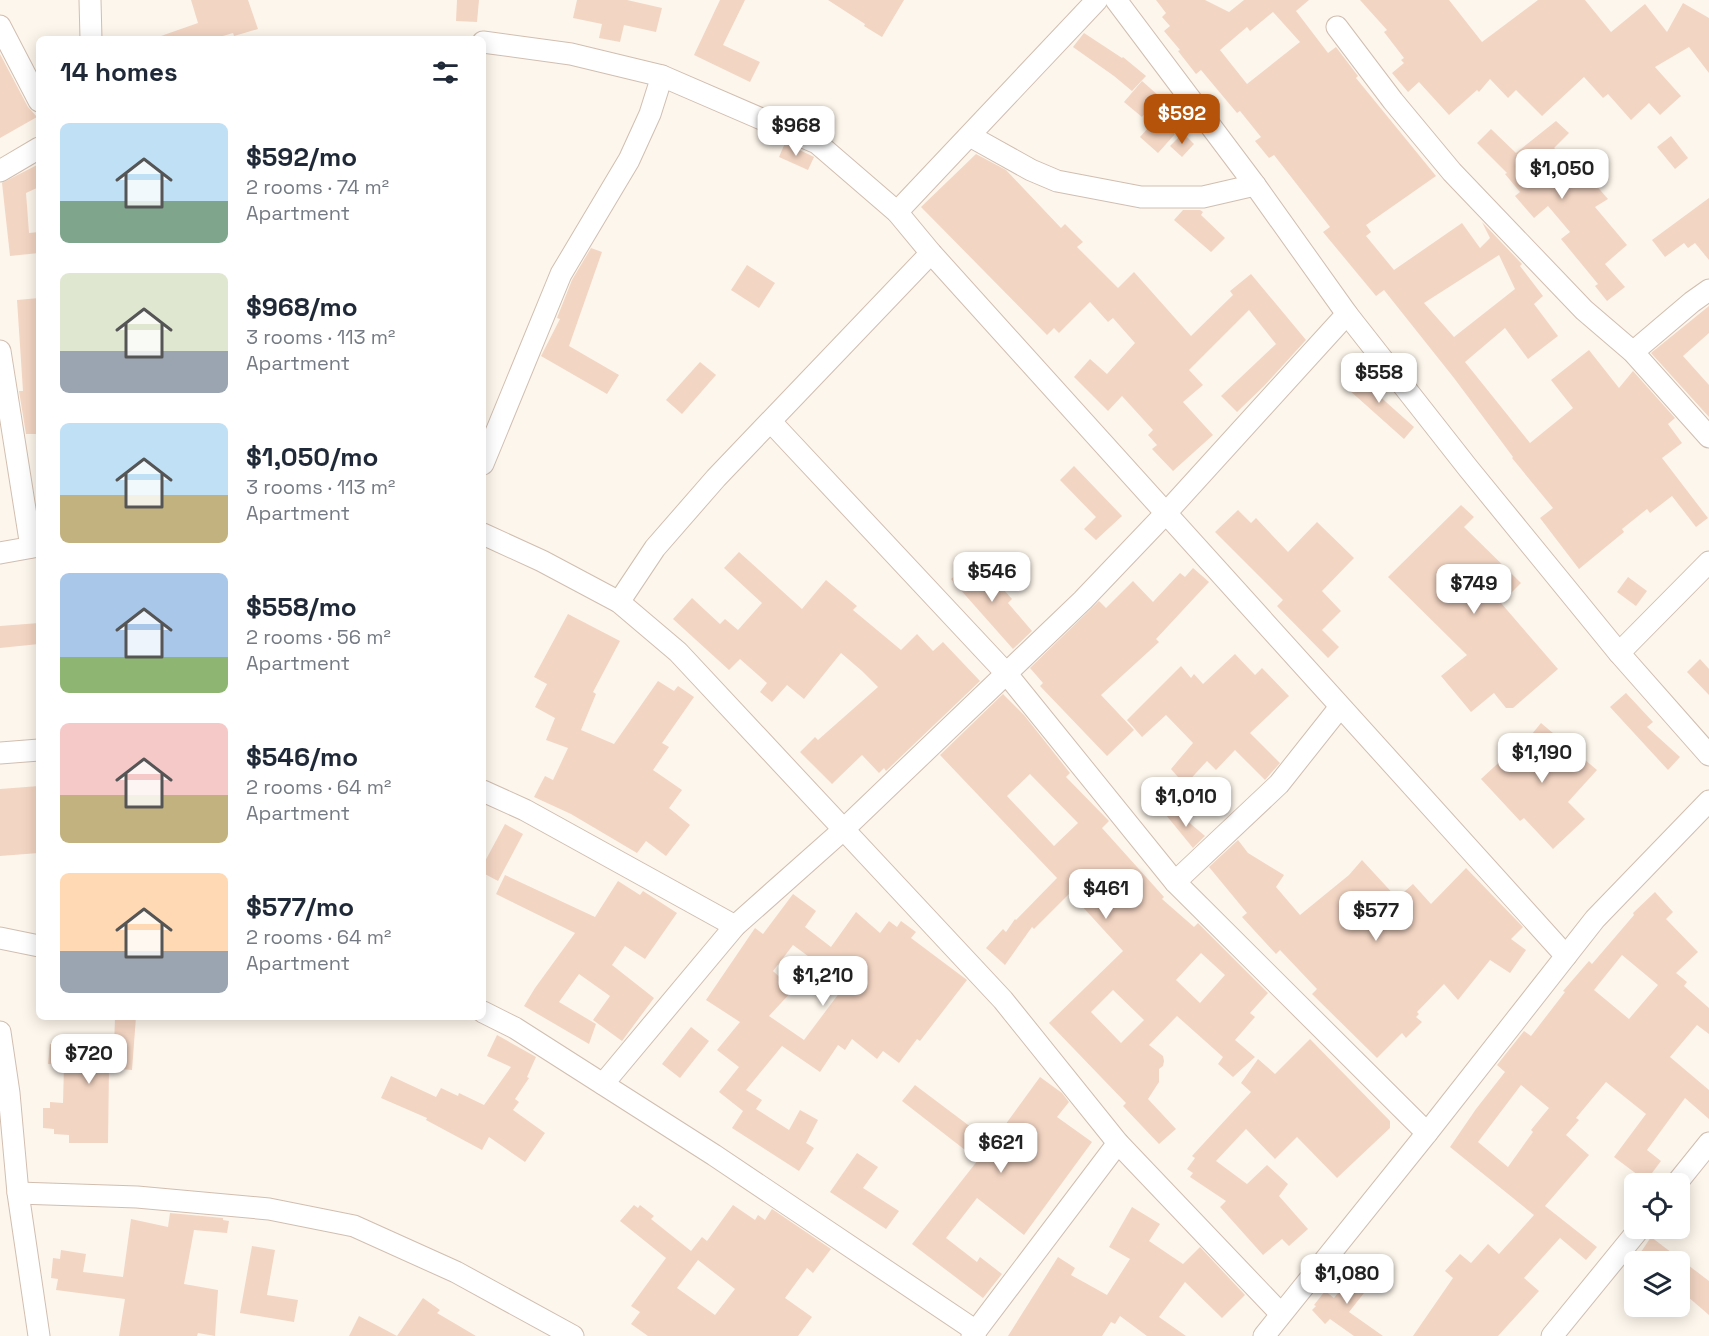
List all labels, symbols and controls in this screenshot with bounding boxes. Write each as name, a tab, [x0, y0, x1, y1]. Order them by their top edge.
text: 14 homes	[60, 55, 178, 89]
icon: filters	[429, 56, 462, 89]
pin: $592	[1146, 94, 1218, 145]
text: $592	[1158, 100, 1206, 126]
pin: $968	[760, 106, 832, 157]
text: $968	[772, 112, 820, 138]
text: $592/mo	[246, 140, 357, 174]
icon: home	[108, 147, 180, 219]
pin: $1,050	[1513, 149, 1611, 200]
text: $1,050	[1530, 155, 1594, 181]
text: 2 rooms · 74 m²	[246, 174, 389, 200]
text: Apartment	[246, 200, 350, 226]
text: $968/mo	[246, 290, 358, 324]
icon: home	[108, 297, 180, 369]
text: 3 rooms · 113 m²	[246, 324, 395, 350]
text: Apartment	[246, 350, 350, 376]
pin: $558	[1343, 353, 1415, 404]
text: $558	[1355, 359, 1403, 385]
text: $1,050/mo	[246, 440, 378, 474]
icon: home	[108, 447, 180, 519]
text: 3 rooms · 113 m²	[246, 474, 395, 500]
text: Apartment	[246, 500, 350, 526]
pin: $546	[956, 552, 1028, 603]
text: $546	[967, 558, 1017, 584]
pin: $749	[1438, 564, 1510, 615]
text: $749	[1450, 570, 1498, 596]
text: $558/mo	[246, 590, 357, 624]
icon: home	[108, 597, 180, 669]
text: 2 rooms · 56 m²	[246, 624, 391, 650]
text: Apartment	[246, 650, 350, 676]
pin: $1,190	[1493, 733, 1591, 784]
text: $1,190	[1512, 739, 1572, 765]
text: $546/mo	[246, 740, 358, 774]
icon: home	[108, 747, 180, 819]
text: 2 rooms · 64 m²	[246, 774, 391, 800]
pin: $1,010	[1137, 777, 1235, 828]
text: $1,010	[1155, 783, 1217, 809]
text: Apartment	[246, 800, 350, 826]
pin: $461	[1070, 869, 1142, 920]
text: $461	[1083, 875, 1129, 901]
text: $577/mo	[246, 890, 354, 924]
pin: $577	[1340, 891, 1412, 942]
icon: home	[108, 897, 180, 969]
text: $577	[1353, 897, 1399, 923]
text: 2 rooms · 64 m²	[246, 924, 391, 950]
text: Apartment	[246, 950, 350, 976]
pin: $1,210	[774, 956, 872, 1007]
text: $1,210	[793, 962, 853, 988]
pin: $720	[53, 1034, 125, 1085]
text: $720	[65, 1040, 113, 1066]
pin: $621	[965, 1123, 1037, 1174]
text: $621	[978, 1129, 1024, 1155]
map controls	[1624, 1173, 1690, 1317]
button: locate	[1624, 1173, 1690, 1239]
button: layers	[1624, 1251, 1690, 1317]
pin: $1,080	[1298, 1254, 1396, 1305]
text: $1,080	[1315, 1260, 1379, 1286]

